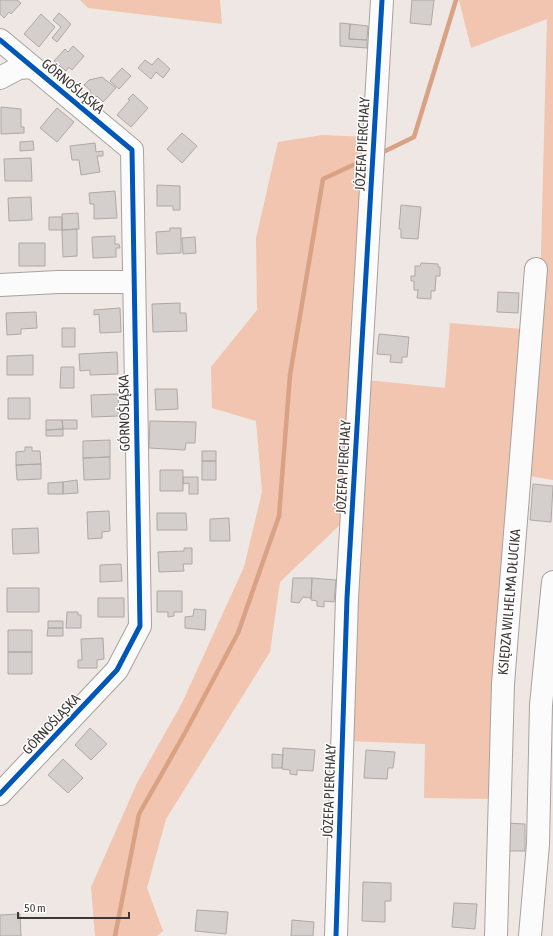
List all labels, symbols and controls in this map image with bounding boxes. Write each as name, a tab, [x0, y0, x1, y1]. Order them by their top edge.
street label: GÓRNOŚLĄSKA	[38, 55, 108, 117]
street label: JÓZEFA PIERCHAŁY	[352, 96, 372, 191]
street label: GÓRNOŚLĄSKA	[115, 374, 133, 452]
street label: JÓZEFA PIERCHAŁY	[333, 419, 353, 514]
street label: KSIĘDZA WILHELMA DŁUCIKA	[495, 528, 523, 676]
street label: GÓRNOŚLĄSKA	[19, 690, 83, 758]
street label: JÓZEFA PIERCHAŁY	[319, 743, 339, 838]
scale bar	[18, 894, 129, 920]
text: 50 m	[24, 901, 46, 915]

